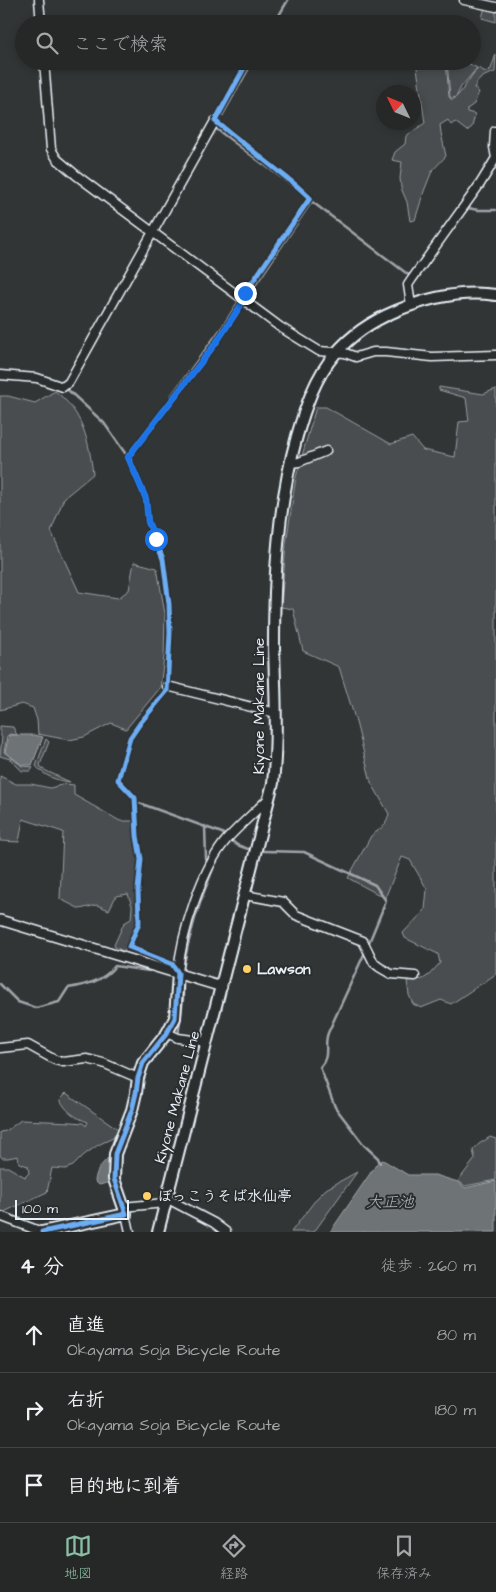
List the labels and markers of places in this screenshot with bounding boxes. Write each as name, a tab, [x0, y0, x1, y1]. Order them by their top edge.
place label: Lawson	[257, 959, 311, 980]
marker: Lawson	[241, 963, 253, 975]
place label: ぼっこうそば水仙亭	[157, 1186, 292, 1207]
marker: ぼっこうそば水仙亭	[141, 1190, 153, 1202]

